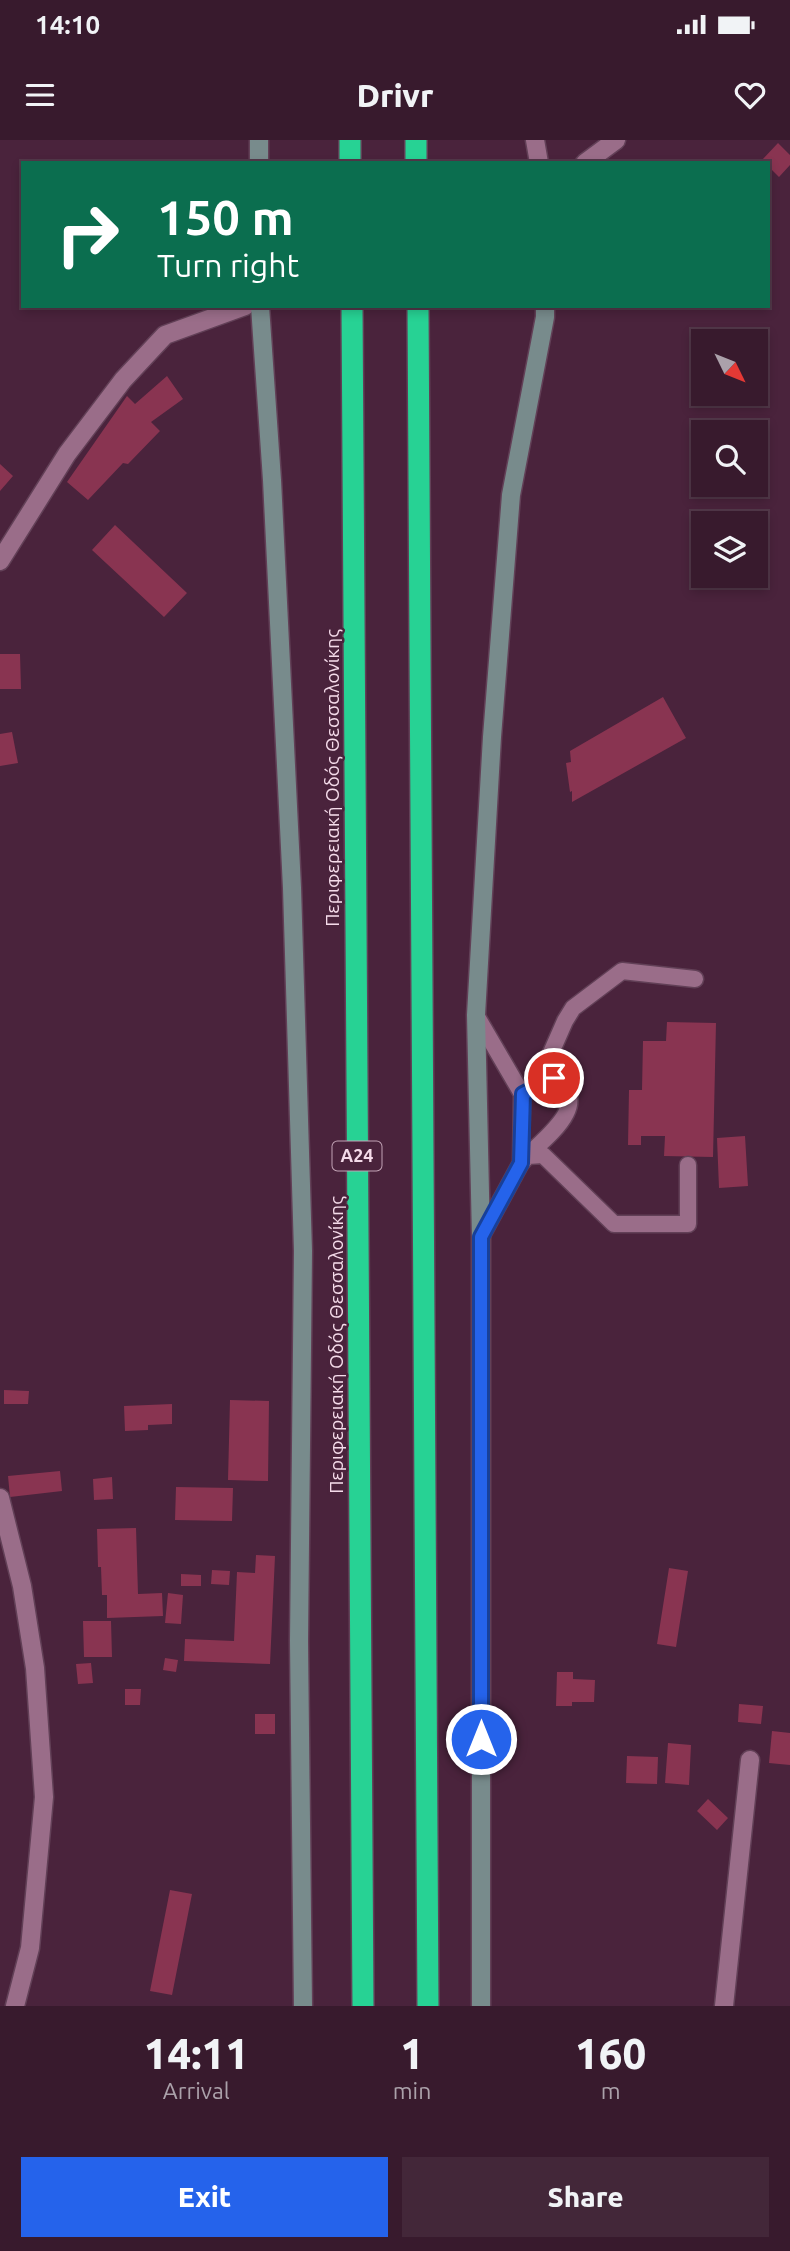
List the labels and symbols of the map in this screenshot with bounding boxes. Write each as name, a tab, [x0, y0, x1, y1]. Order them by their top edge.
north arrow	[691, 329, 768, 406]
street label: Περιφερειακή Οδός Θεσσαλονίκης	[321, 629, 343, 927]
pin	[524, 1048, 584, 1108]
road number: Α24	[332, 1141, 382, 1170]
street label: Περιφερειακή Οδός Θεσσαλονίκης	[325, 1196, 347, 1494]
position arrow	[444, 1702, 518, 1776]

